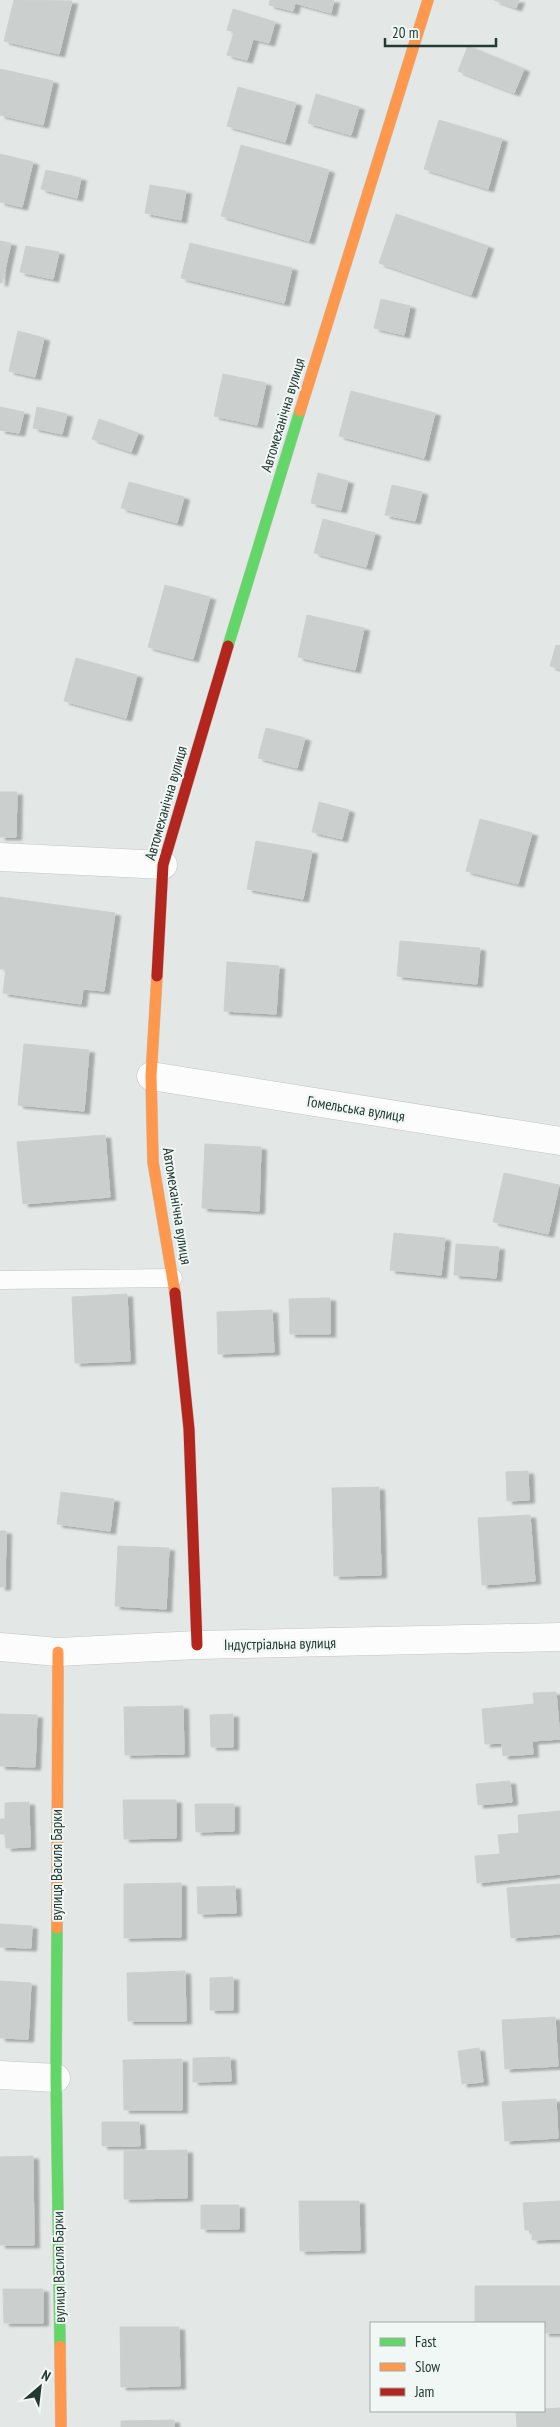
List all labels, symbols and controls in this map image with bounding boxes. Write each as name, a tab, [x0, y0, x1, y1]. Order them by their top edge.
scale bar	[385, 15, 496, 47]
text: 20 m	[392, 23, 418, 42]
street label: Автомеханічна вулиця	[256, 355, 309, 474]
street label: Автомеханічна вулиця	[140, 743, 191, 862]
street label: Гомельська вулиця	[306, 1091, 406, 1126]
street label: Автомеханічна вулиця	[159, 1146, 196, 1266]
street label: Індустріальна вулиця	[224, 1633, 336, 1654]
street label: вулиця Василя Барки	[47, 1809, 66, 1921]
street label: вулиця Василя Барки	[48, 2211, 69, 2323]
legend	[370, 2322, 545, 2412]
text: Fast	[415, 2332, 436, 2351]
text: Slow	[415, 2357, 440, 2376]
north arrow	[15, 2362, 65, 2412]
text: N	[39, 2366, 54, 2385]
text: Jam	[414, 2382, 434, 2401]

